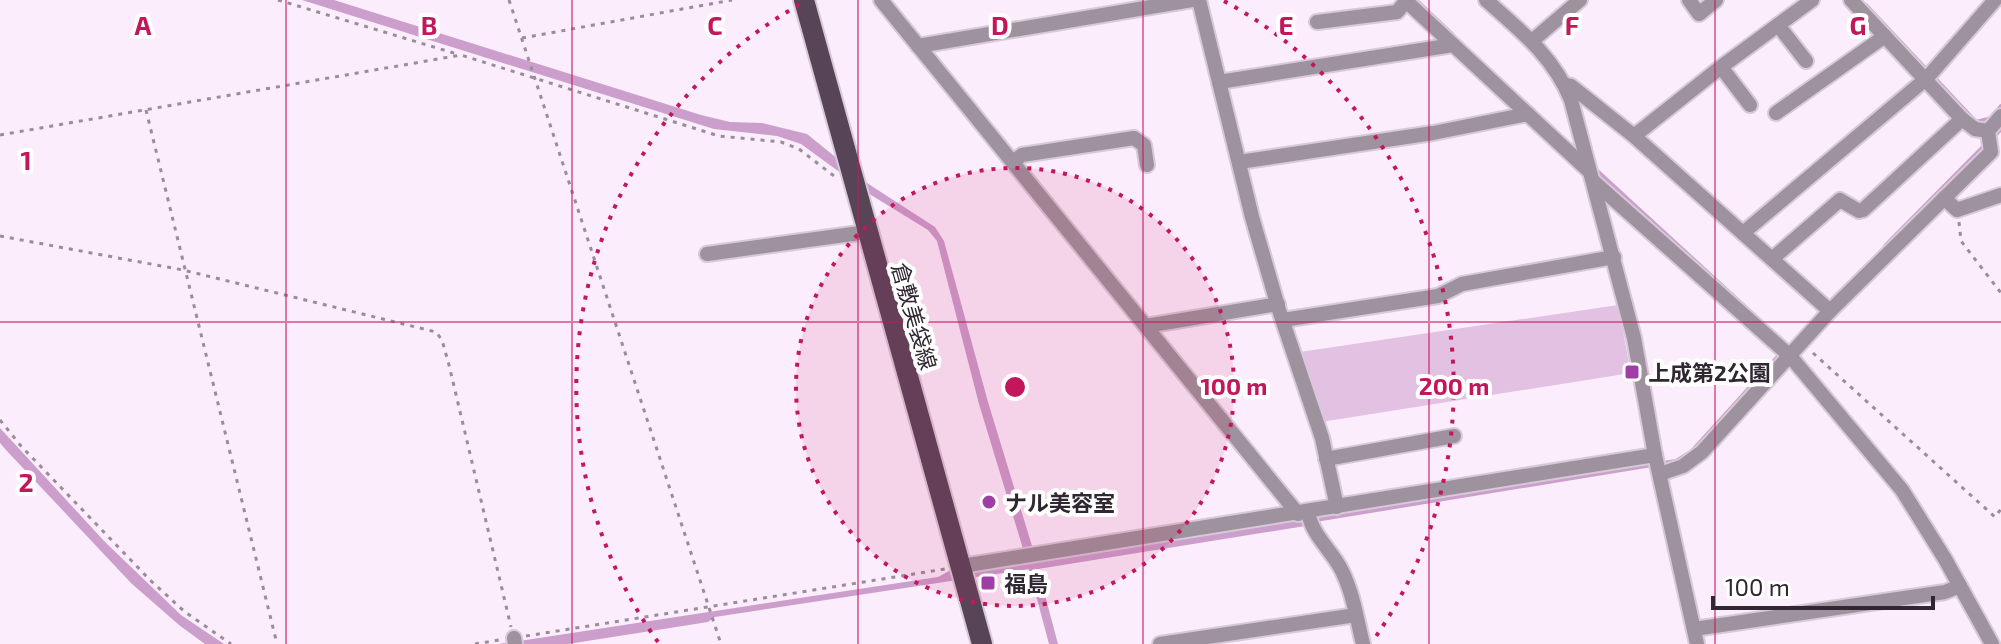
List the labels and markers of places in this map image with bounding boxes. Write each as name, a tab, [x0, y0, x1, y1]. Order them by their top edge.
place label: 上成第2公園	[1648, 359, 1771, 385]
marker: 上成第2公園	[1623, 363, 1641, 381]
centre of rings	[1001, 373, 1029, 401]
place label: ナル美容室	[1005, 489, 1115, 515]
marker: ナル美容室	[980, 493, 998, 511]
place label: 福島	[1004, 570, 1048, 596]
marker: 福島	[979, 574, 997, 592]

